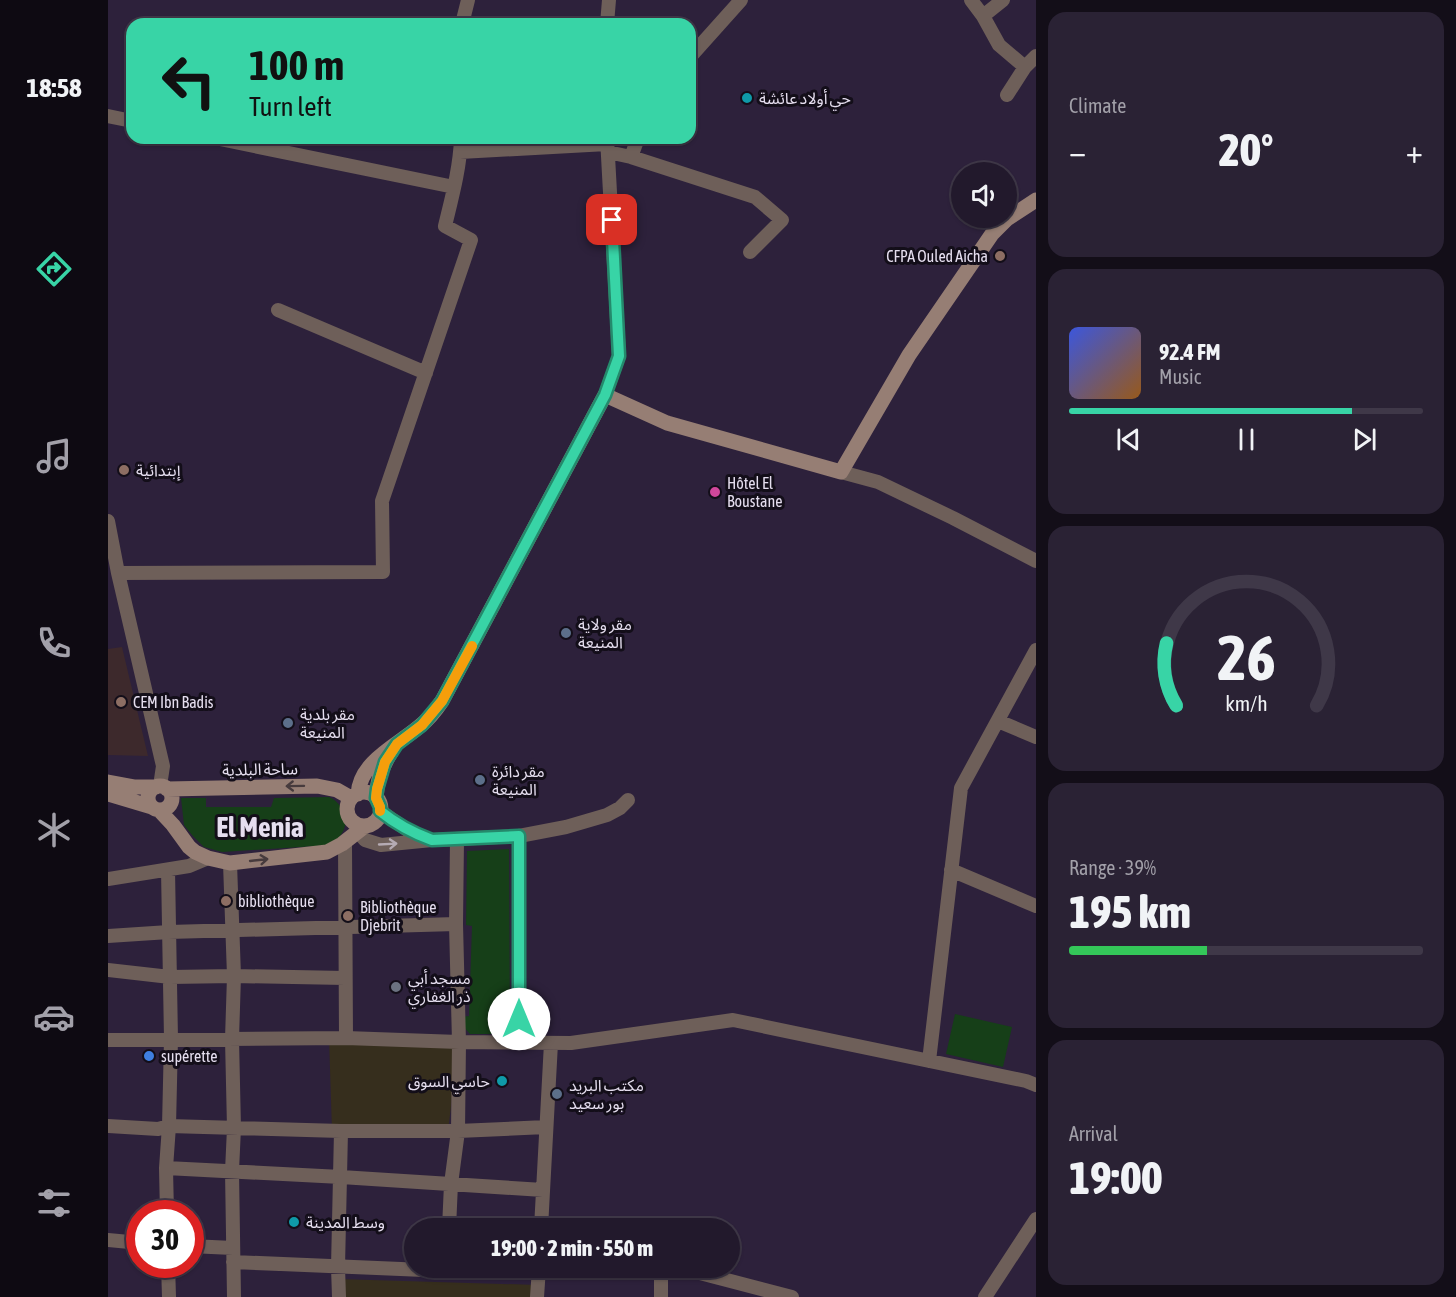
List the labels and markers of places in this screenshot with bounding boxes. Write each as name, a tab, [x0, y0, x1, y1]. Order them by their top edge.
place label: حي أولاد عائشة	[759, 89, 851, 111]
marker: حي أولاد عائشة	[740, 91, 754, 105]
pin	[586, 194, 637, 245]
place label: CFPA Ouled Aicha	[886, 247, 988, 265]
marker: CFPA Ouled Aicha	[993, 249, 1007, 263]
place label: إبتدائية	[136, 461, 181, 481]
marker: إبتدائية	[117, 463, 131, 477]
place label: Hôtel El Boustane	[727, 474, 783, 510]
marker: Hôtel El Boustane	[708, 485, 722, 499]
place label: مقر ولاية المنيعة	[578, 615, 632, 651]
marker: مقر ولاية المنيعة	[559, 626, 573, 640]
place label: CEM Ibn Badis	[133, 693, 214, 711]
marker: CEM Ibn Badis	[114, 695, 128, 709]
place label: مقر بلدية المنيعة	[300, 705, 355, 741]
marker: مقر بلدية المنيعة	[281, 716, 295, 730]
place label: مقر دائرة المنيعة	[492, 762, 545, 798]
marker: مقر دائرة المنيعة	[473, 773, 487, 787]
place label: bibliothèque	[238, 892, 314, 911]
marker: bibliothèque	[219, 894, 233, 908]
place label: Bibliothèque Djebrit	[360, 898, 436, 935]
marker: Bibliothèque Djebrit	[341, 909, 355, 923]
place label: مسجد أبي ذر الغفاري	[408, 969, 471, 1009]
marker: مسجد أبي ذر الغفاري	[389, 980, 403, 994]
place label: supérette	[161, 1047, 218, 1066]
marker: supérette	[142, 1049, 156, 1063]
place label: حاسي السوق	[408, 1072, 490, 1094]
marker: حاسي السوق	[495, 1074, 509, 1088]
place label: مكتب البريد بور سعيد	[569, 1076, 644, 1113]
marker: مكتب البريد بور سعيد	[550, 1087, 564, 1101]
place label: وسط المدينة	[306, 1213, 385, 1232]
marker: وسط المدينة	[287, 1215, 301, 1229]

